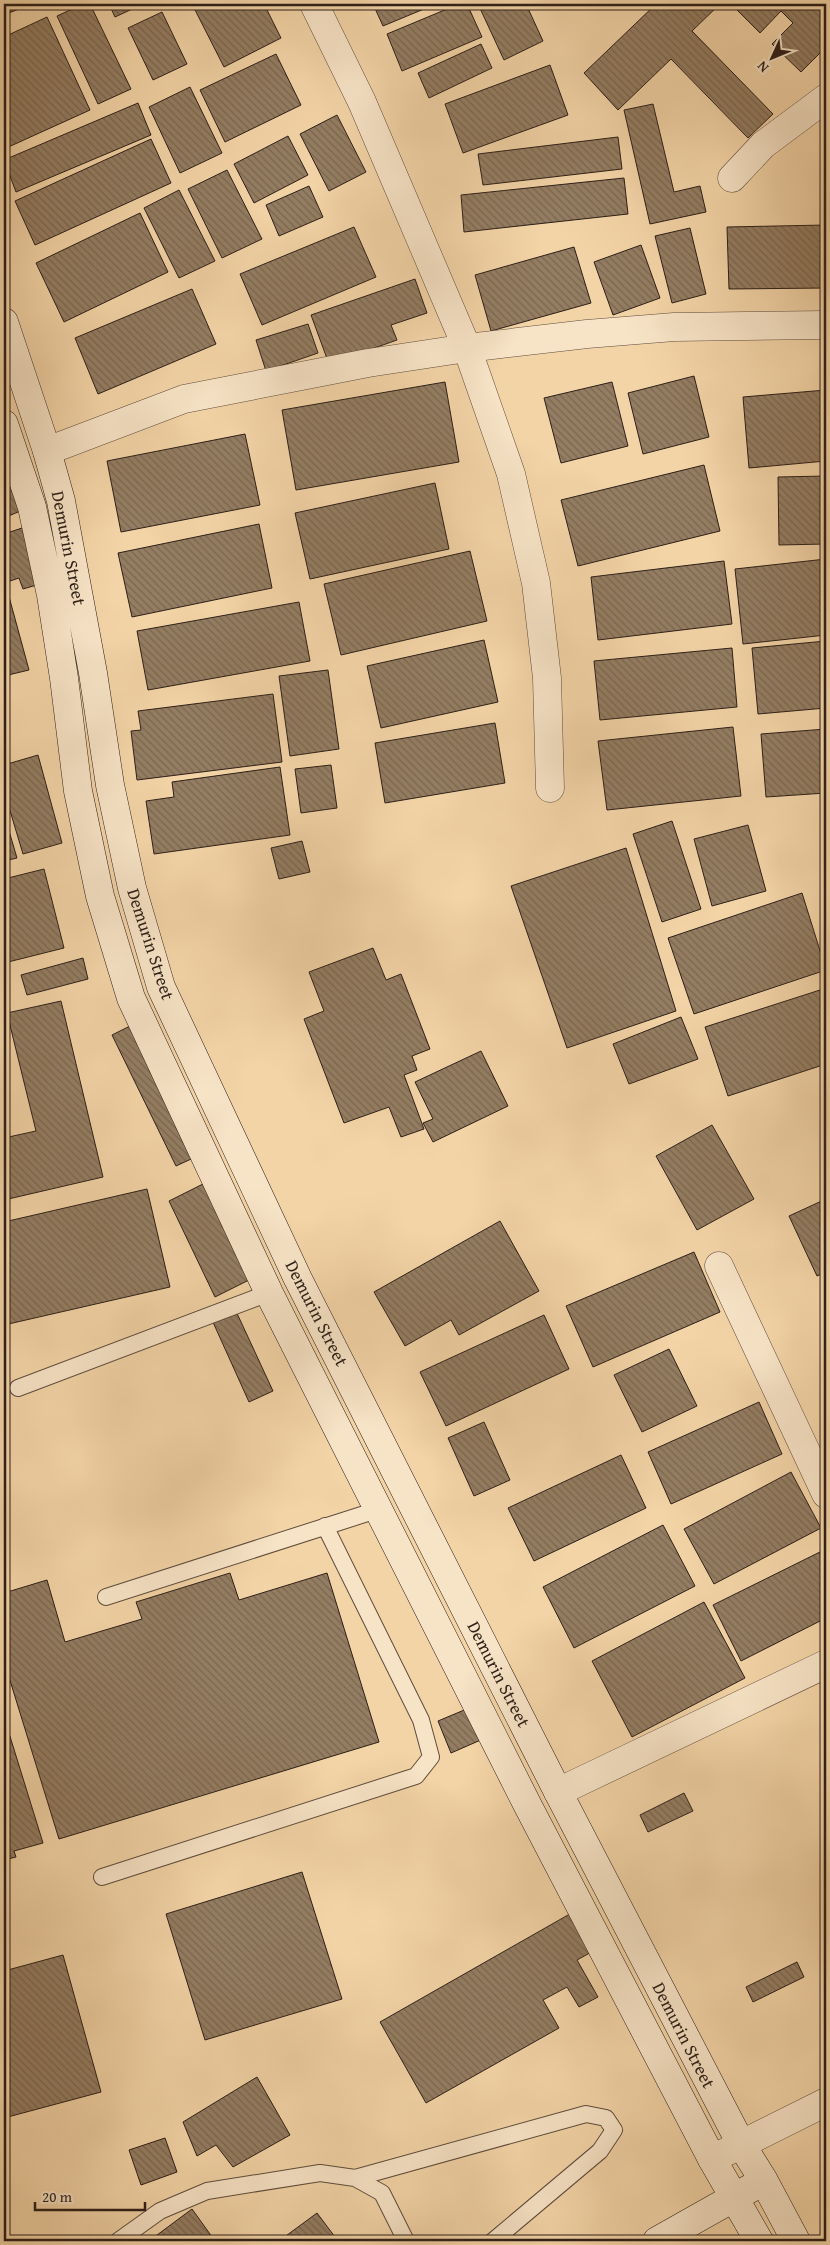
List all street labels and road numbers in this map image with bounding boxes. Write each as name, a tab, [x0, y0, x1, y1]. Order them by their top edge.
street label: Demurin Street	[45, 489, 93, 608]
street label: Demurin Street	[120, 885, 182, 1004]
street label: Demurin Street	[279, 1255, 356, 1371]
street label: Demurin Street	[461, 1616, 538, 1732]
street label: Demurin Street	[646, 1977, 723, 2093]

